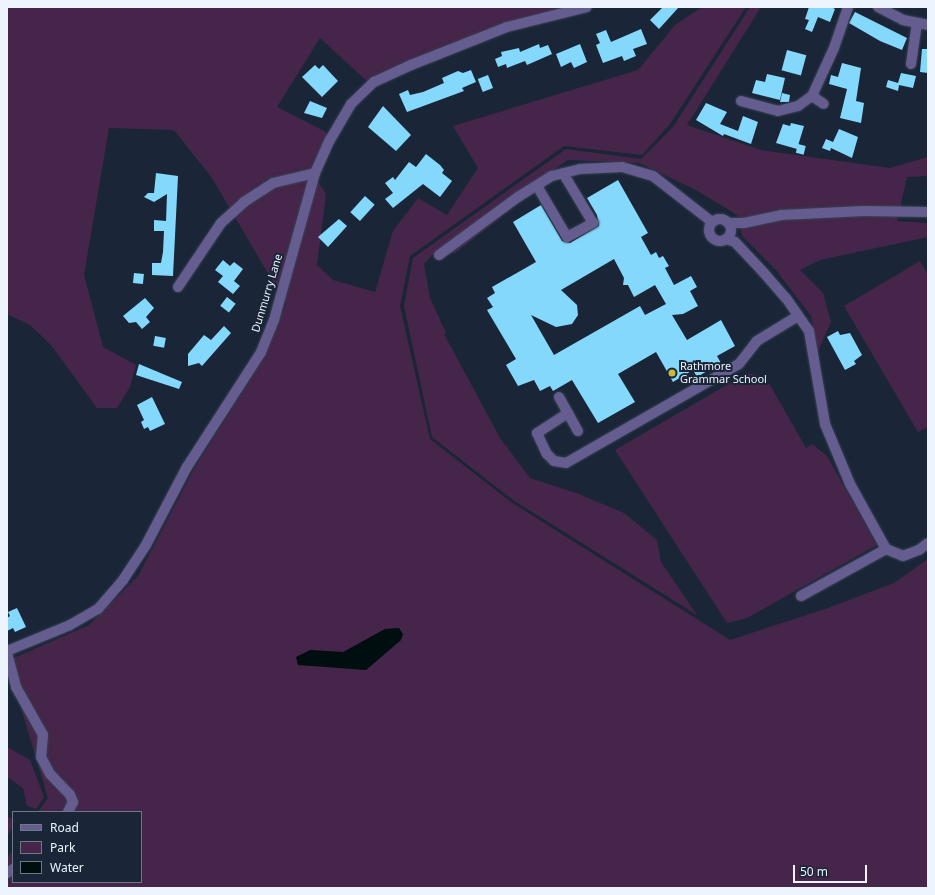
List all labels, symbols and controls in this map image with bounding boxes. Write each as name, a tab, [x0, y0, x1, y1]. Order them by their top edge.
street label: Dunmurry Lane	[249, 252, 285, 334]
place label: Rathmore Grammar School	[680, 360, 767, 386]
marker: Rathmore Grammar School	[667, 368, 677, 378]
legend	[12, 811, 142, 883]
text: Road	[50, 819, 79, 836]
text: Park	[50, 839, 75, 856]
scale bar	[795, 857, 869, 883]
text: Water	[50, 859, 84, 876]
text: 50 m	[800, 863, 828, 880]

